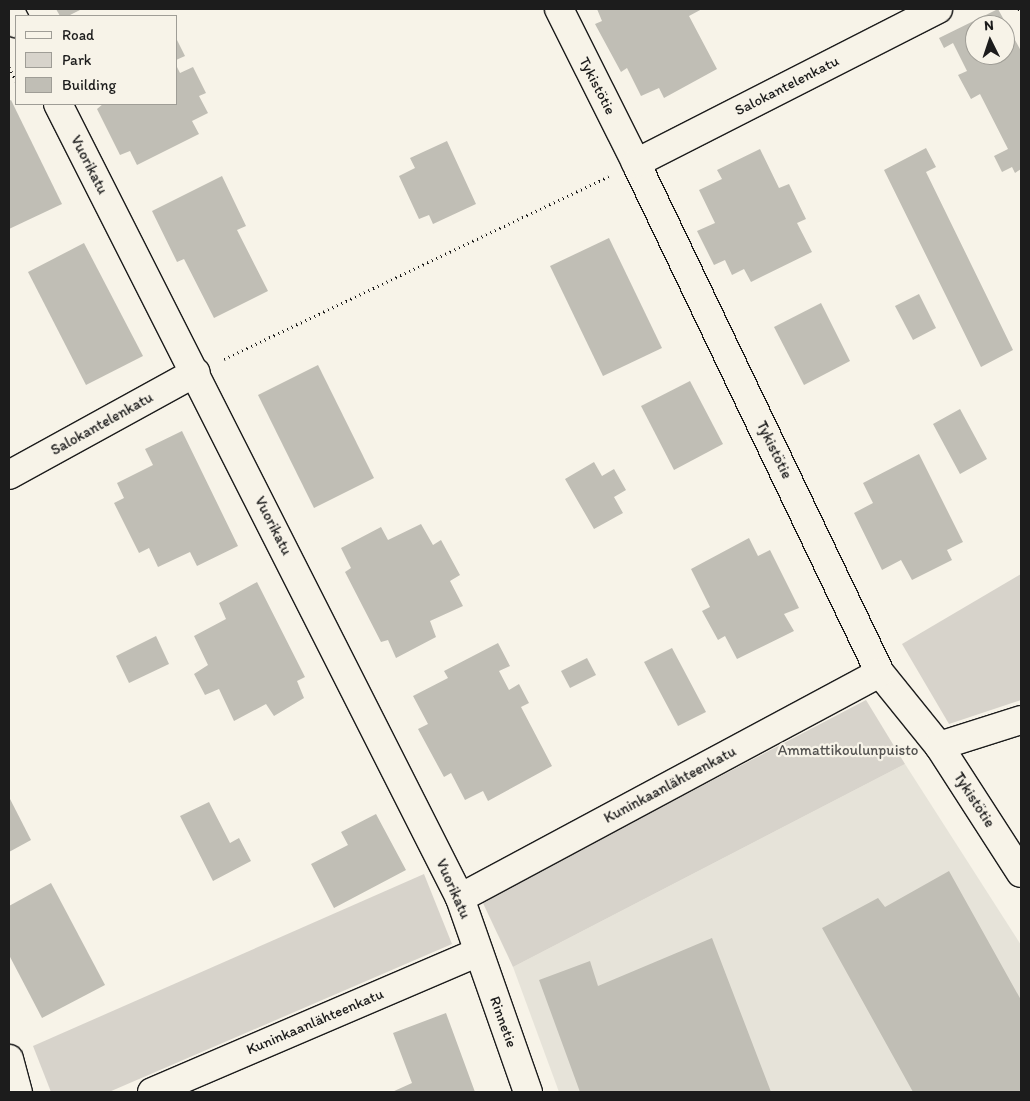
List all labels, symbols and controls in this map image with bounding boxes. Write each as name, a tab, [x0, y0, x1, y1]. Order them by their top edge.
legend	[15, 15, 178, 105]
north arrow	[965, 15, 1015, 65]
text: N	[984, 17, 994, 34]
text: Road	[62, 26, 94, 44]
text: Park	[62, 51, 92, 69]
street label: Salokantelenkatu	[732, 52, 842, 120]
street label: Tykistötie	[575, 54, 619, 118]
text: Building	[62, 76, 116, 94]
street label: Vuorikatu	[66, 132, 112, 198]
street label: Salokantelenkatu	[48, 388, 156, 460]
street label: Tykistötie	[752, 418, 796, 482]
street label: Vuorikatu	[250, 493, 296, 559]
park label: Ammattikoulunpuisto	[778, 742, 918, 760]
street label: Kuninkaanlähteenkatu	[601, 743, 739, 827]
street label: Tykistötie	[950, 769, 998, 831]
street label: Vuorikatu	[432, 856, 474, 922]
street label: Kuninkaanlähteenkatu	[244, 985, 386, 1059]
street label: Rinnetie	[485, 994, 521, 1050]

